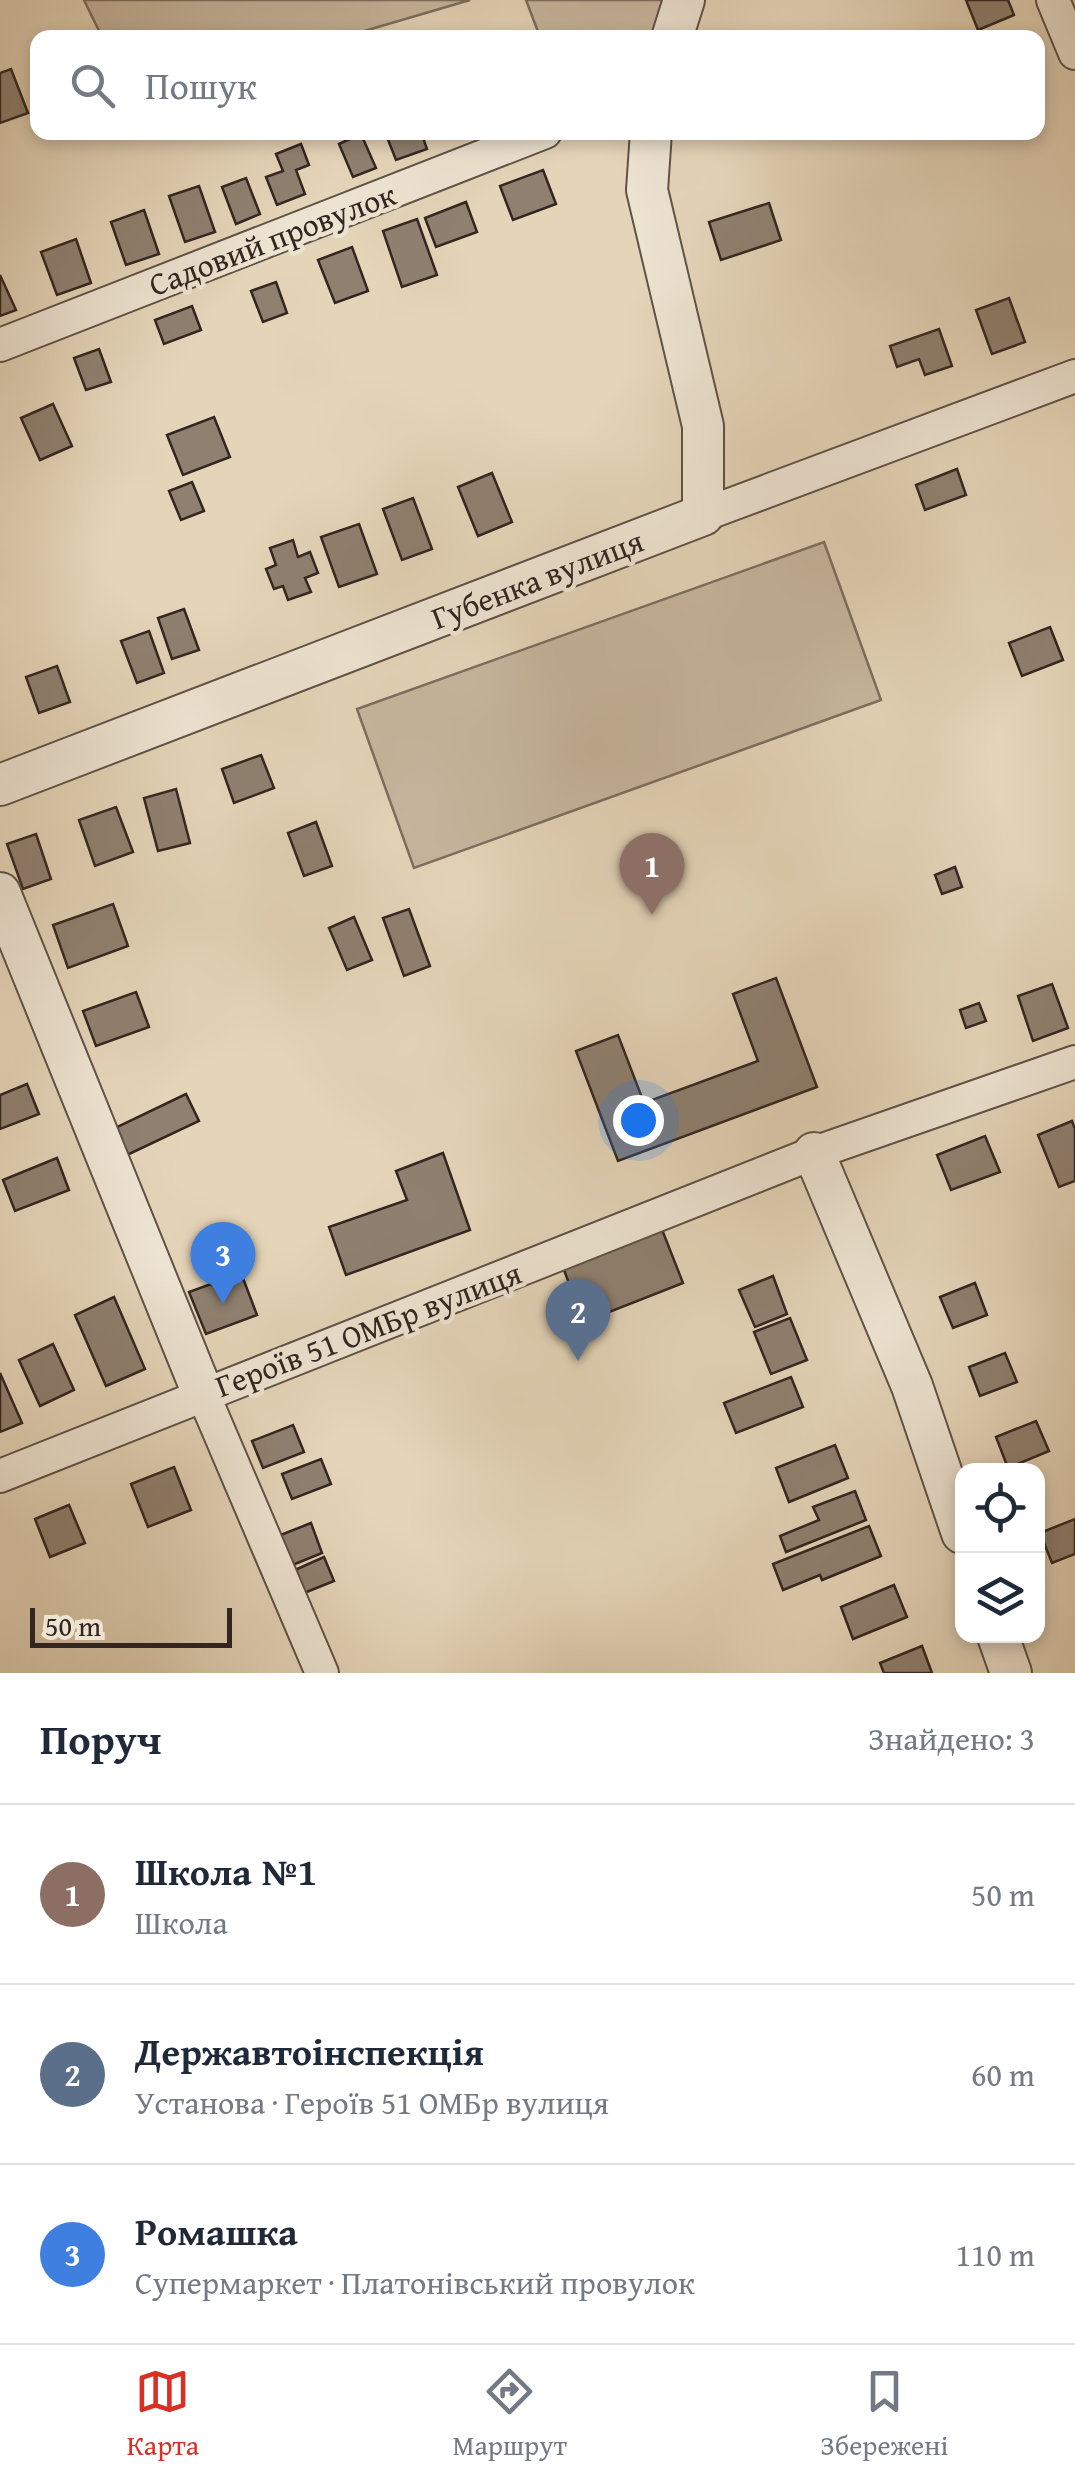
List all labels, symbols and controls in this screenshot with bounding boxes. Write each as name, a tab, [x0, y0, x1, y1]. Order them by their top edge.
search box	[30, 30, 1045, 140]
text: Пошук	[145, 57, 257, 113]
icon: search	[65, 58, 120, 113]
street label: Садовий провулок	[142, 170, 403, 308]
street label: Губенка вулиця	[424, 517, 650, 641]
pin: 1	[620, 832, 684, 915]
your location	[613, 1095, 664, 1146]
pin: 3	[190, 1222, 256, 1304]
street label: Героїв 51 ОМБр вулиця	[208, 1249, 528, 1409]
pin: 2	[546, 1278, 610, 1361]
map controls	[955, 1463, 1045, 1643]
button: locate	[955, 1463, 1045, 1553]
button: layers	[955, 1553, 1045, 1643]
scale bar	[30, 1603, 232, 1648]
text: 50 m	[45, 1605, 101, 1646]
text: Поруч	[40, 1708, 161, 1769]
text: Знайдено: 3	[868, 1715, 1035, 1762]
text: Школа №1	[135, 1843, 317, 1899]
text: 1	[64, 1871, 81, 1918]
text: 50 m	[971, 1871, 1035, 1918]
text: Школа	[135, 1899, 228, 1946]
text: Державтоінспекція	[135, 2023, 484, 2079]
text: 2	[64, 2051, 81, 2098]
text: 60 m	[971, 2051, 1035, 2098]
text: Установа · Героїв 51 ОМБр вулиця	[135, 2079, 609, 2126]
text: Ромашка	[135, 2203, 298, 2259]
text: 3	[64, 2231, 81, 2278]
text: 110 m	[956, 2231, 1035, 2278]
text: Супермаркет · Платонівський провулок	[135, 2259, 695, 2306]
tab: Карта	[127, 2364, 199, 2465]
tab: Маршрут	[452, 2364, 567, 2465]
tab: Збережені	[820, 2364, 948, 2465]

